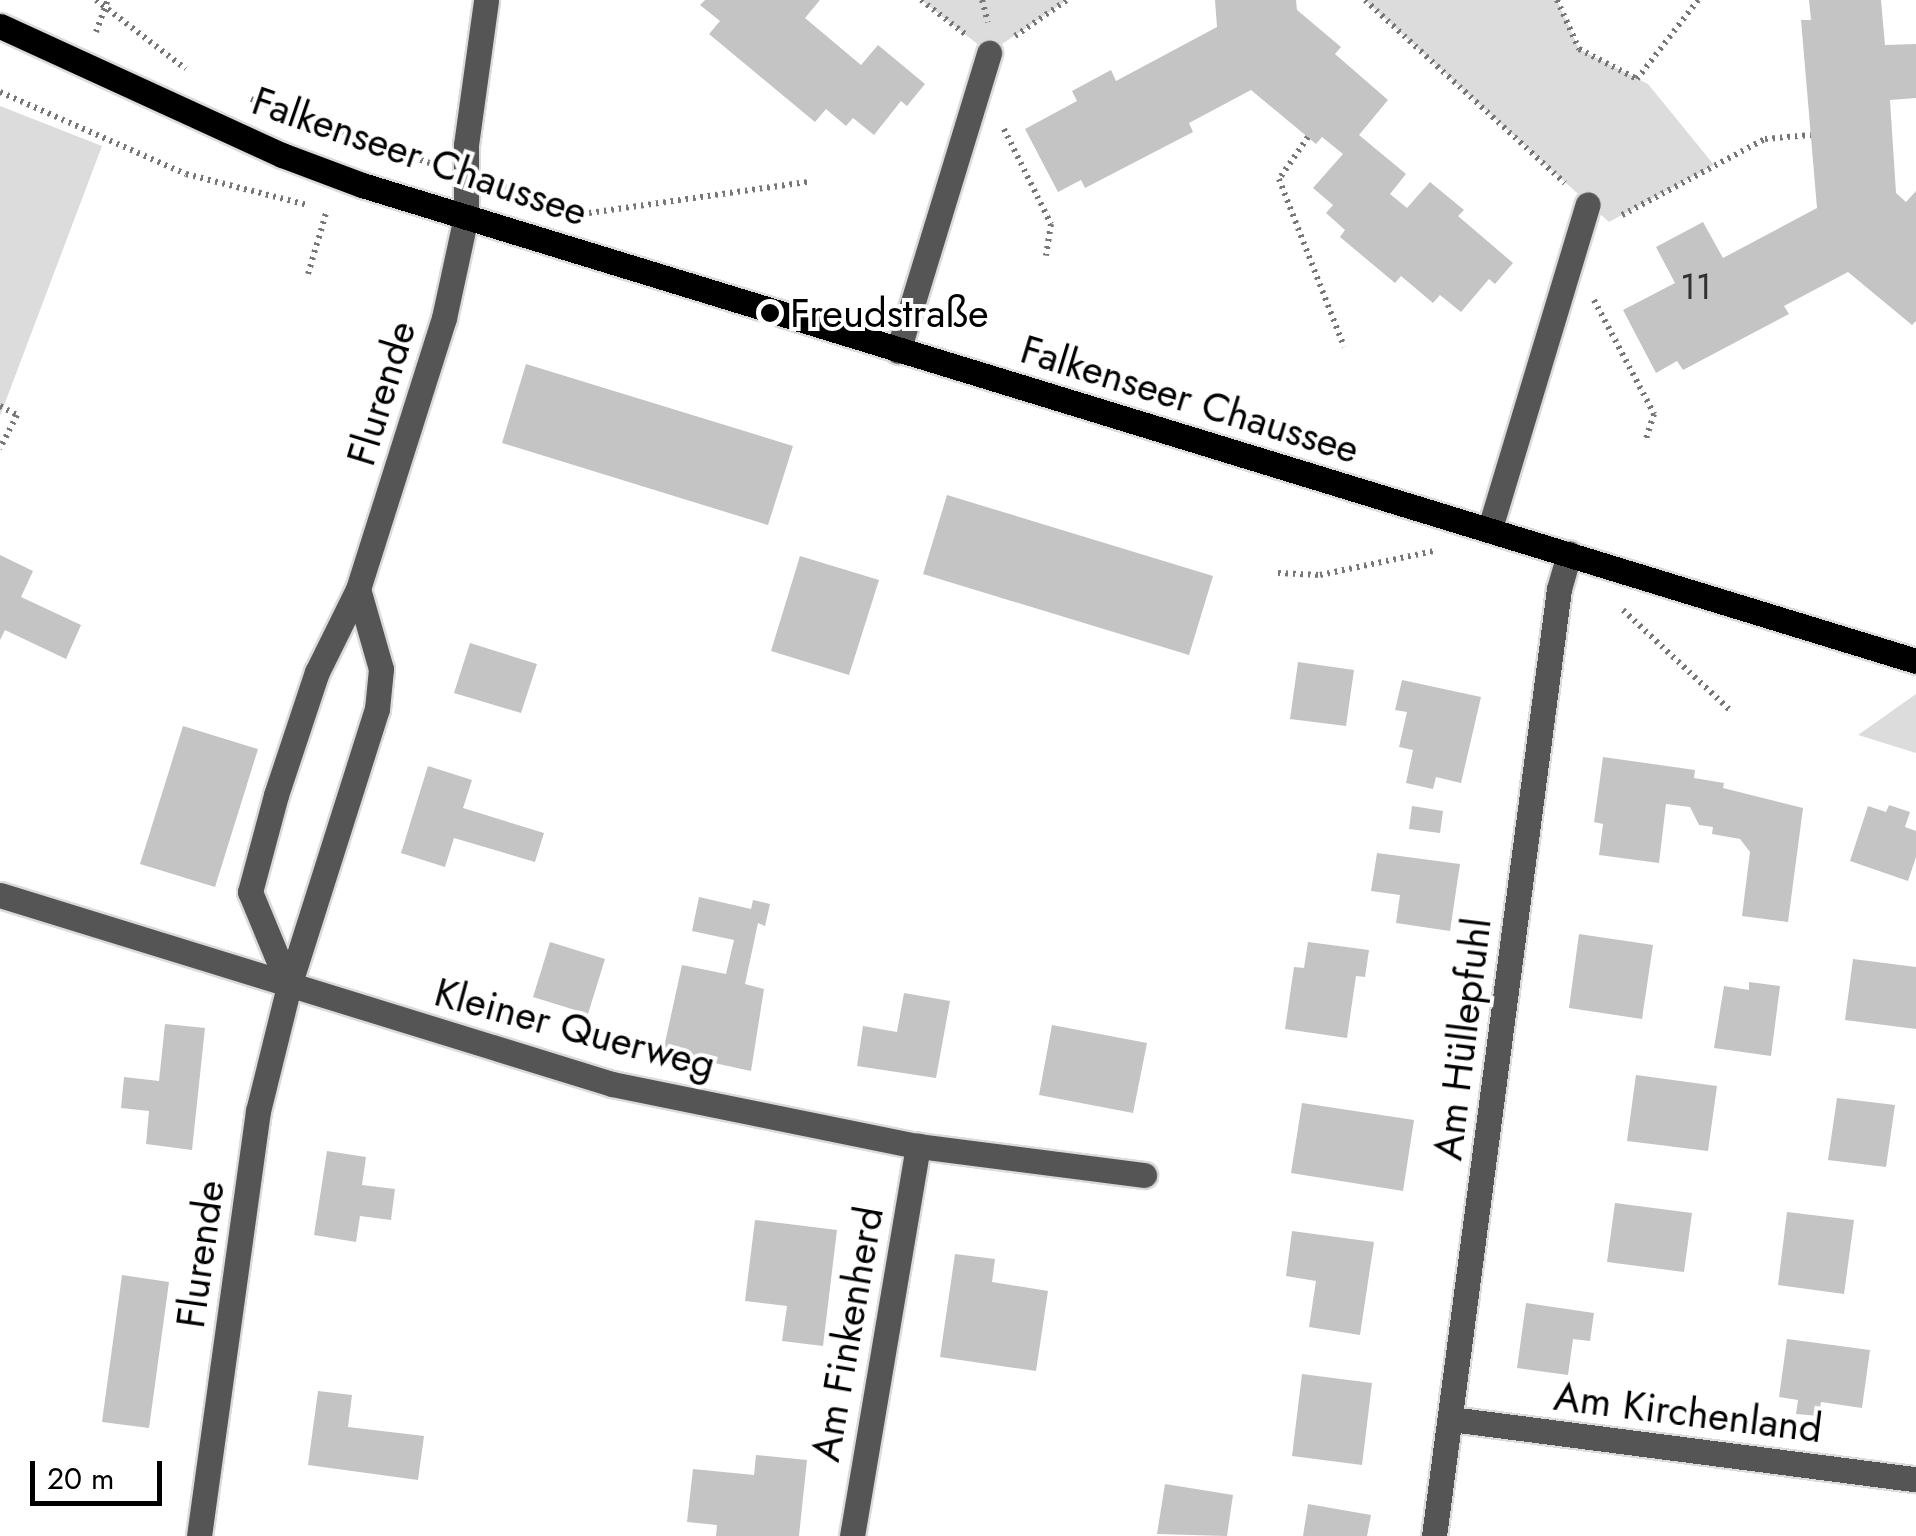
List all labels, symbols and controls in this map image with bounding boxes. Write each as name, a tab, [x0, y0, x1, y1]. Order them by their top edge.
street label: Falkenseer Chaussee	[246, 76, 594, 236]
house number: 11	[1680, 266, 1712, 308]
place label: Freudstraße	[790, 289, 989, 337]
marker: Freudstraße	[759, 302, 781, 324]
street label: Flurende	[336, 315, 426, 471]
street label: Falkenseer Chaussee	[1015, 325, 1365, 473]
street label: Am Hüllepfuhl	[1423, 915, 1501, 1163]
street label: Kleiner Querweg	[430, 968, 720, 1088]
street label: Flurende	[166, 1177, 234, 1331]
street label: Am Finkenherd	[801, 1203, 893, 1465]
street label: Am Kirchenland	[1551, 1372, 1825, 1452]
scale bar	[35, 1441, 168, 1503]
text: 20 m	[47, 1457, 114, 1500]

